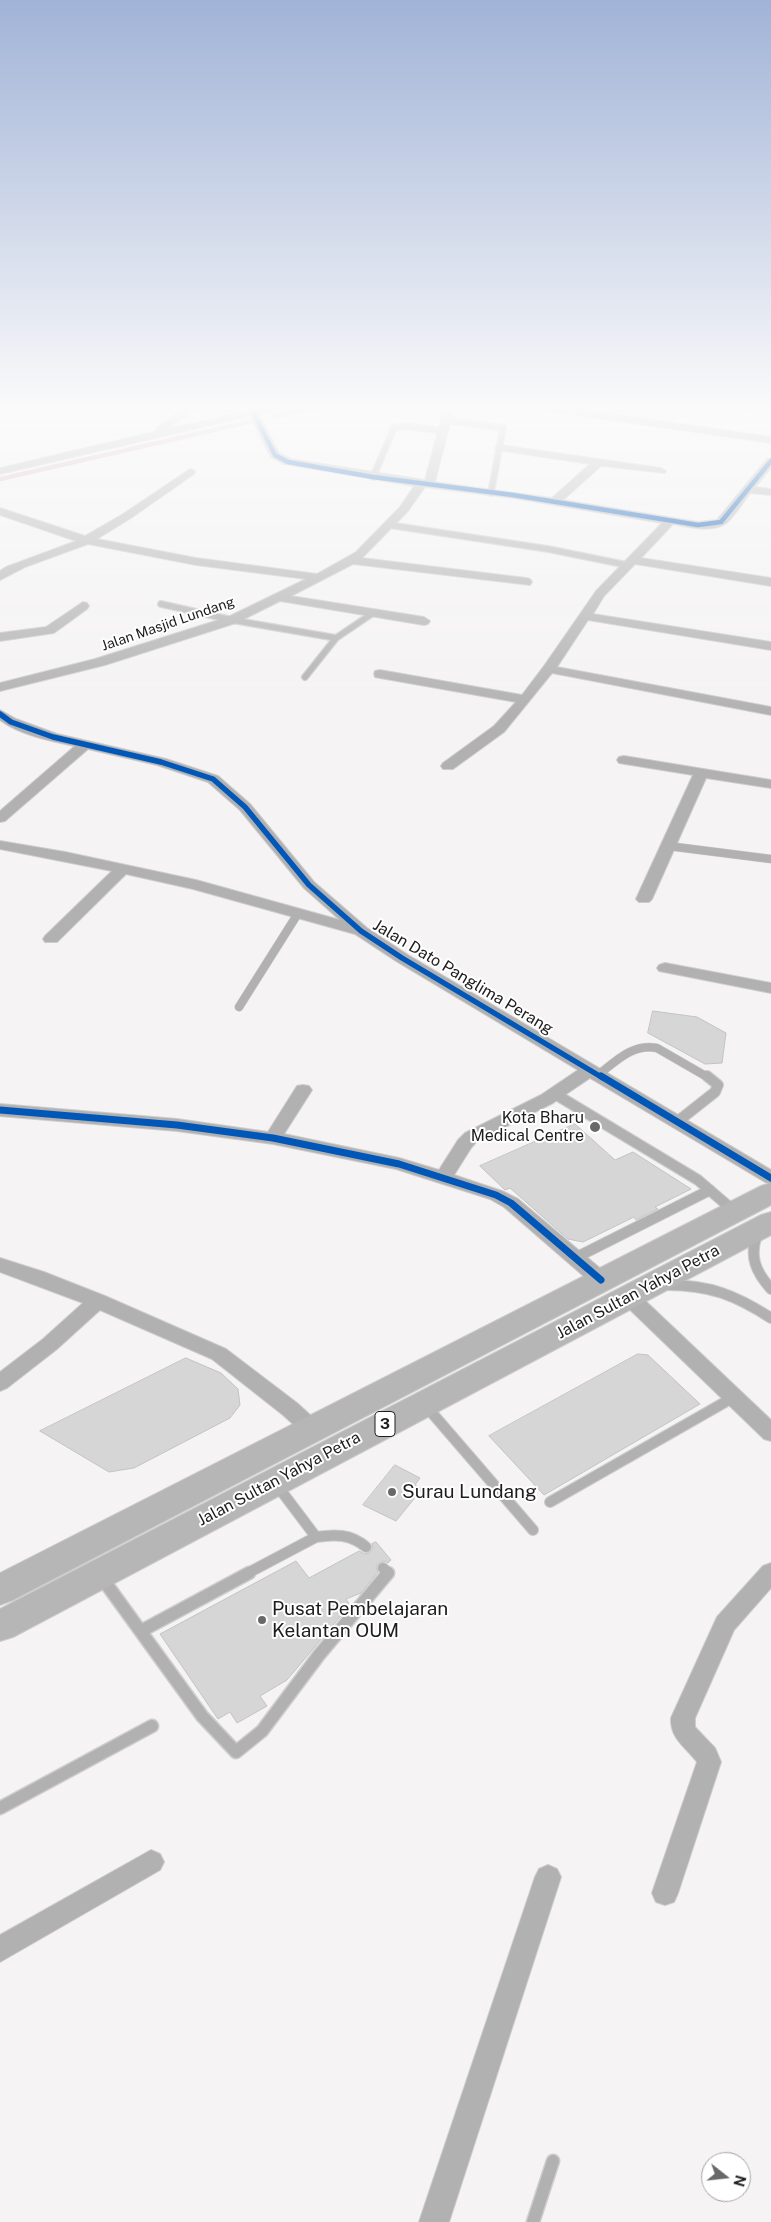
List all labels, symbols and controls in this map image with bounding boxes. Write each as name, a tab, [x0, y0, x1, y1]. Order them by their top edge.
street label: Jalan Masjid Lundang	[99, 593, 237, 655]
street label: Jalan Dato Panglima Perang	[369, 915, 557, 1039]
place label: Kota Bharu Medical Centre	[471, 1108, 584, 1146]
marker: Kota Bharu Medical Centre	[588, 1120, 602, 1134]
street label: Jalan Sultan Yahya Petra	[553, 1241, 723, 1343]
road number: 3	[375, 1412, 395, 1436]
street label: Jalan Sultan Yahya Petra	[194, 1428, 364, 1530]
place label: Surau Lundang	[402, 1481, 537, 1503]
marker: Surau Lundang	[386, 1486, 398, 1498]
place label: Pusat Pembelajaran Kelantan OUM	[272, 1598, 448, 1642]
marker: Pusat Pembelajaran Kelantan OUM	[256, 1614, 268, 1626]
north arrow	[701, 2152, 751, 2202]
text: N	[730, 2173, 749, 2188]

